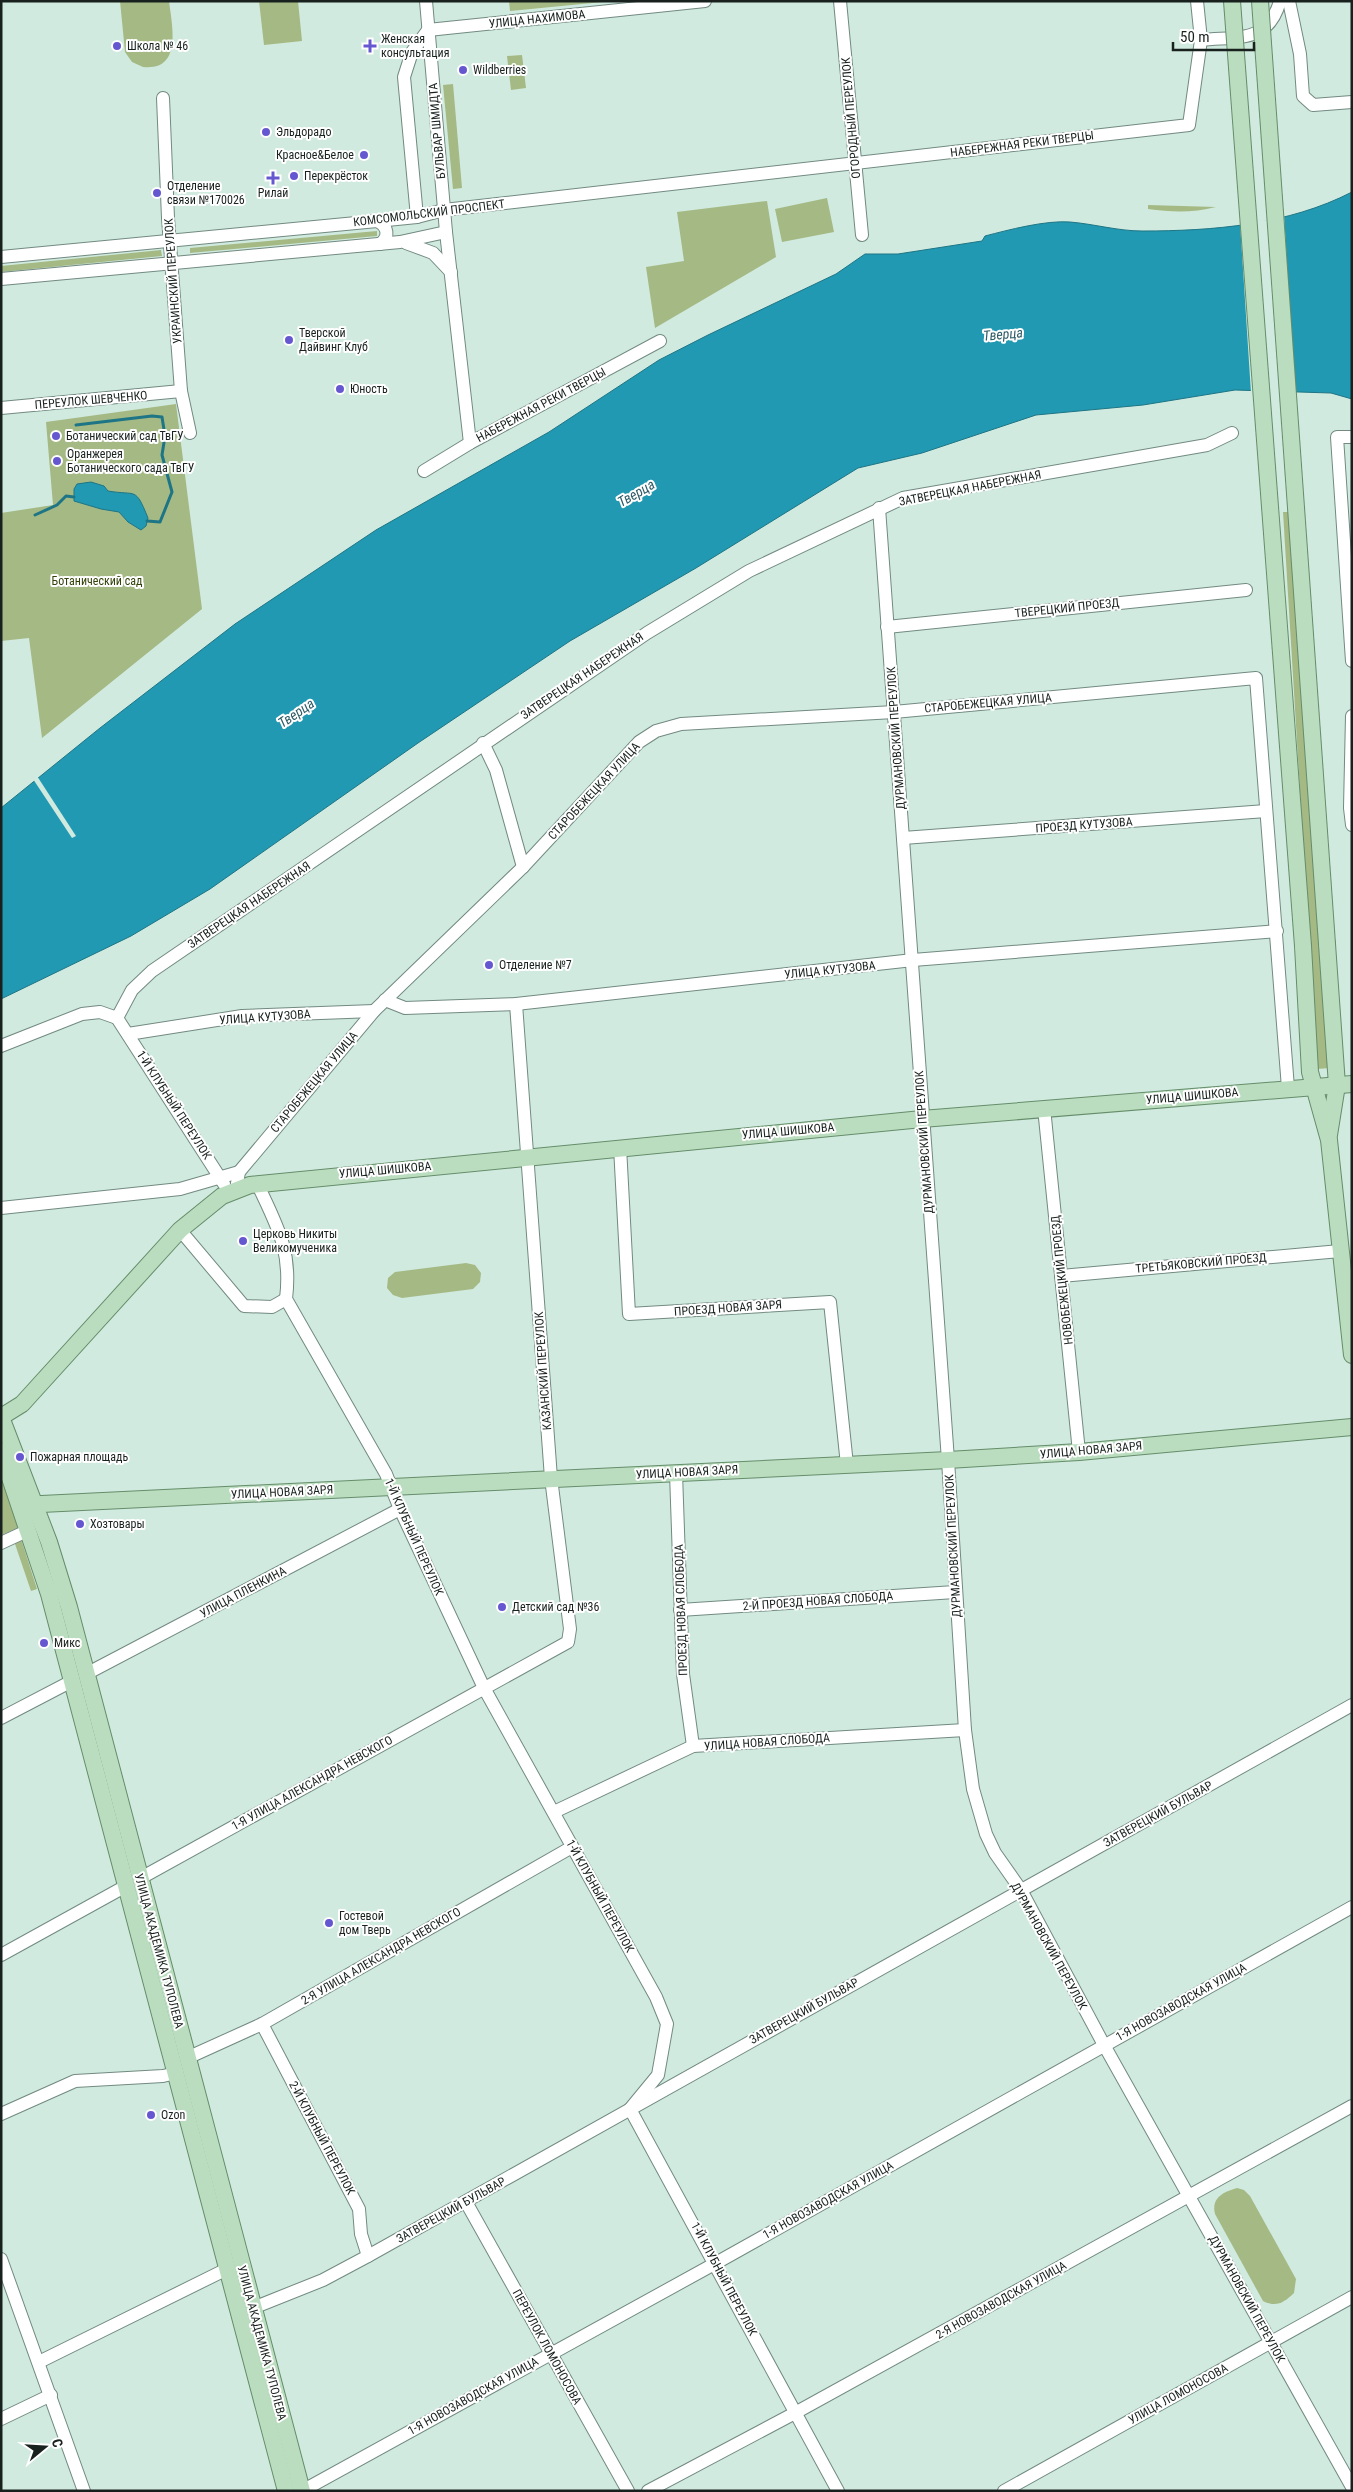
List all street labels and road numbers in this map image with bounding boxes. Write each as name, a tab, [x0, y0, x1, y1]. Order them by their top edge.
street label: УЛИЦА НАХИМОВА	[488, 7, 586, 31]
street label: ОГОРОДНЫЙ ПЕРЕУЛОК	[838, 56, 863, 179]
street label: БУЛЬВАР ШМИДТА	[426, 82, 448, 180]
street label: НАБЕРЕЖНАЯ РЕКИ ТВЕРЦЫ	[949, 128, 1095, 160]
street label: КОМСОМОЛЬСКИЙ ПРОСПЕКТ	[352, 196, 506, 229]
street label: УКРАИНСКИЙ ПЕРЕУЛОК	[161, 218, 184, 344]
street label: НАБЕРЕЖНАЯ РЕКИ ТВЕРЦЫ	[474, 365, 608, 445]
street label: ПЕРЕУЛОК ШЕВЧЕНКО	[34, 388, 148, 412]
street label: ЗАТВЕРЕЦКАЯ НАБЕРЕЖНАЯ	[898, 467, 1042, 509]
street label: ТВЕРЕЦКИЙ ПРОЕЗД	[1014, 595, 1120, 620]
street label: ЗАТВЕРЕЦКАЯ НАБЕРЕЖНАЯ	[518, 630, 646, 722]
street label: ДУРМАНОВСКИЙ ПЕРЕУЛОК	[883, 666, 908, 810]
street label: СТАРОБЕЖЕЦКАЯ УЛИЦА	[924, 690, 1052, 716]
street label: СТАРОБЕЖЕЦКАЯ УЛИЦА	[545, 739, 643, 843]
street label: ПРОЕЗД КУТУЗОВА	[1035, 815, 1133, 835]
street label: ЗАТВЕРЕЦКАЯ НАБЕРЕЖНАЯ	[185, 859, 313, 951]
street label: УЛИЦА КУТУЗОВА	[784, 958, 876, 982]
street label: УЛИЦА КУТУЗОВА	[219, 1007, 311, 1027]
street label: СТАРОБЕЖЕЦКАЯ УЛИЦА	[268, 1028, 360, 1135]
street label: 1-Й КЛУБНЫЙ ПЕРЕУЛОК	[134, 1048, 215, 1162]
street label: ДУРМАНОВСКИЙ ПЕРЕУЛОК	[911, 1070, 936, 1214]
street label: УЛИЦА ШИШКОВА	[1145, 1085, 1239, 1107]
street label: УЛИЦА ШИШКОВА	[741, 1120, 835, 1142]
street label: УЛИЦА ШИШКОВА	[338, 1159, 432, 1181]
street label: НОВОБЕЖЕЦКИЙ ПРОЕЗД	[1047, 1215, 1076, 1345]
street label: ТРЕТЬЯКОВСКИЙ ПРОЕЗД	[1135, 1249, 1267, 1276]
street label: ПРОЕЗД НОВАЯ ЗАРЯ	[673, 1297, 783, 1319]
street label: КАЗАНСКИЙ ПЕРЕУЛОК	[531, 1311, 554, 1431]
street label: УЛИЦА НОВАЯ ЗАРЯ	[1039, 1439, 1143, 1461]
street label: УЛИЦА НОВАЯ ЗАРЯ	[635, 1462, 739, 1482]
street label: ДУРМАНОВСКИЙ ПЕРЕУЛОК	[941, 1474, 964, 1618]
street label: 1-Й КЛУБНЫЙ ПЕРЕУЛОК	[382, 1476, 447, 1598]
street label: УЛИЦА НОВАЯ ЗАРЯ	[230, 1482, 334, 1502]
street label: ПРОЕЗД НОВАЯ СЛОБОДА	[672, 1544, 690, 1676]
street label: УЛИЦА ПЛЕНКИНА	[198, 1563, 288, 1621]
street label: 2-Й ПРОЕЗД НОВАЯ СЛОБОДА	[742, 1588, 894, 1613]
street label: УЛИЦА НОВАЯ СЛОБОДА	[704, 1731, 830, 1753]
street label: 1-Я УЛИЦА АЛЕКСАНДРА НЕВСКОГО	[229, 1733, 395, 1833]
street label: ЗАТВЕРЕЦКИЙ БУЛЬВАР	[1100, 1777, 1215, 1850]
street label: 1-Й КЛУБНЫЙ ПЕРЕУЛОК	[563, 1837, 638, 1955]
street label: УЛИЦА АКАДЕМИКА ТУПОЛЕВА	[132, 1872, 186, 2030]
street label: ДУРМАНОВСКИЙ ПЕРЕУЛОК	[1008, 1879, 1091, 2012]
street label: 2-Я УЛИЦА АЛЕКСАНДРА НЕВСКОГО	[299, 1904, 463, 2008]
street label: 1-Я НОВОЗАВОДСКАЯ УЛИЦА	[1113, 1960, 1249, 2044]
street label: ЗАТВЕРЕЦКИЙ БУЛЬВАР	[746, 1974, 861, 2047]
street label: 2-Й КЛУБНЫЙ ПЕРЕУЛОК	[286, 2078, 359, 2197]
street label: 1-Я НОВОЗАВОДСКАЯ УЛИЦА	[760, 2158, 896, 2242]
street label: ЗАТВЕРЕЦКИЙ БУЛЬВАР	[393, 2173, 508, 2246]
street label: 1-Й КЛУБНЫЙ ПЕРЕУЛОК	[688, 2219, 761, 2338]
street label: ДУРМАНОВСКИЙ ПЕРЕУЛОК	[1206, 2232, 1289, 2365]
street label: 2-Я НОВОЗАВОДСКАЯ УЛИЦА	[933, 2258, 1069, 2342]
street label: УЛИЦА АКАДЕМИКА ТУПОЛЕВА	[235, 2264, 289, 2422]
street label: ПЕРЕУЛОК ЛОМОНОСОВА	[510, 2287, 585, 2407]
street label: 1-Я НОВОЗАВОДСКАЯ УЛИЦА	[405, 2354, 541, 2438]
street label: УЛИЦА ЛОМОНОСОВА	[1126, 2361, 1230, 2427]

